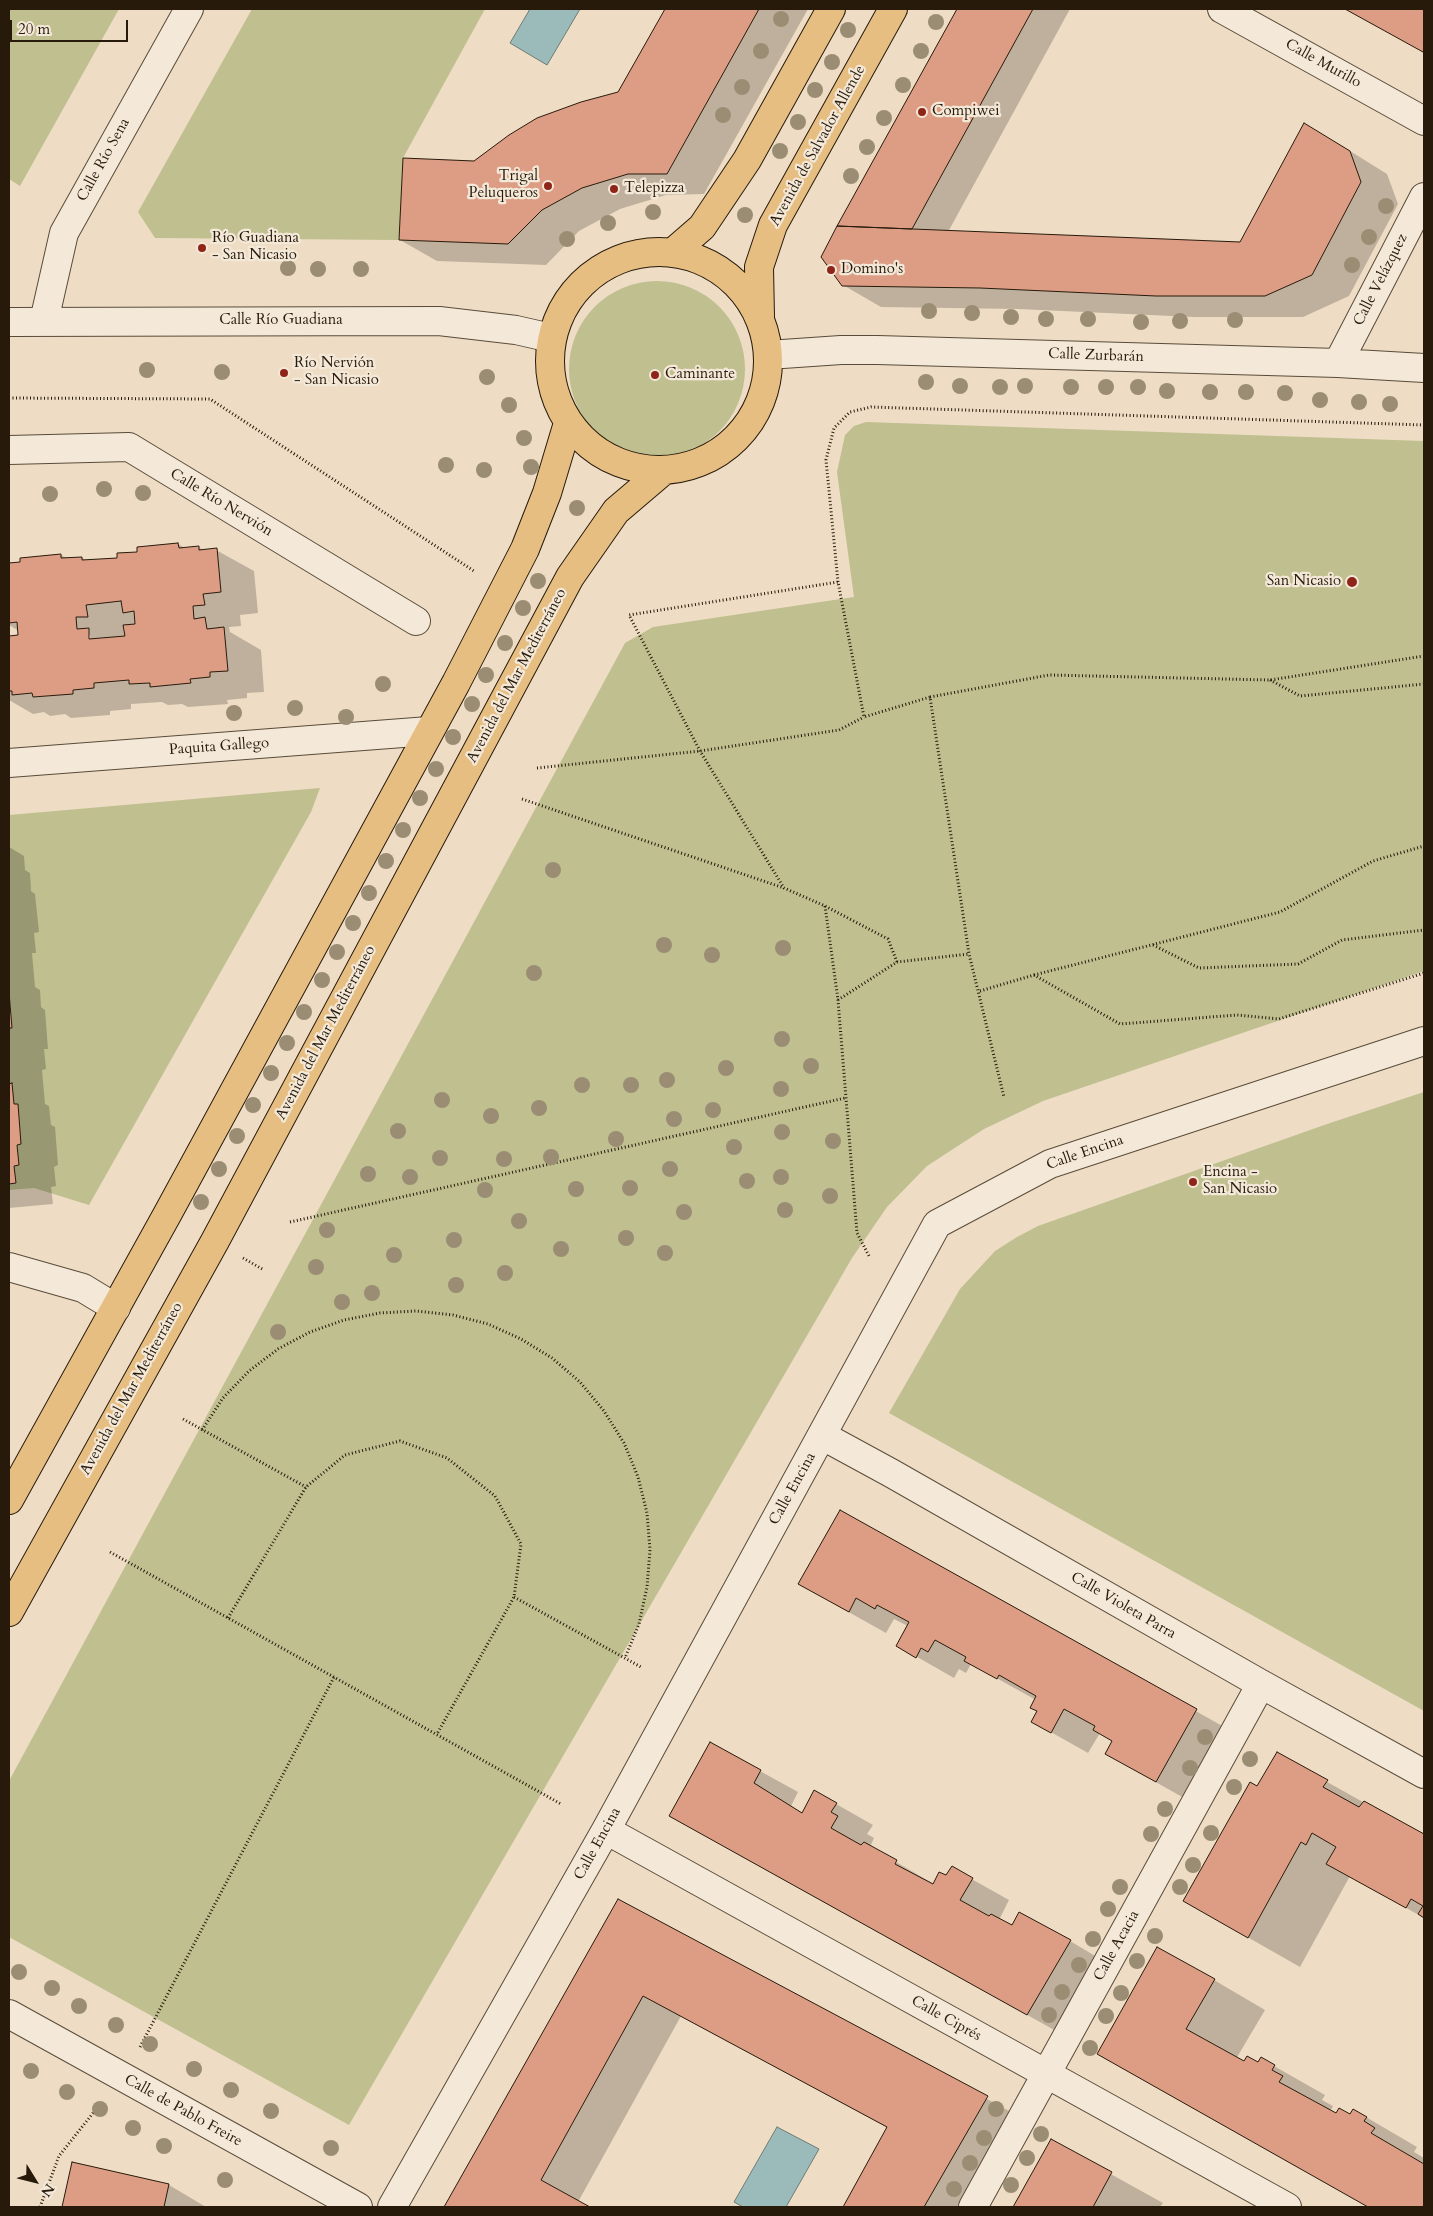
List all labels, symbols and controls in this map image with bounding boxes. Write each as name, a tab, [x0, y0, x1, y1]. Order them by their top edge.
scale bar	[12, 10, 130, 42]
text: 20 m	[18, 19, 50, 39]
street label: Calle Murillo	[1282, 36, 1364, 92]
street label: Avenida de Salvador Allende	[766, 62, 870, 230]
place label: Compiwei	[932, 103, 1000, 121]
marker: Compiwei	[916, 106, 928, 118]
street label: Calle Río Sena	[74, 115, 134, 205]
place label: Trigal Peluqueros	[469, 168, 538, 203]
marker: Trigal Peluqueros	[542, 180, 554, 192]
place label: Telepizza	[624, 180, 685, 198]
marker: Telepizza	[608, 183, 620, 195]
place label: Río Guadiana - San Nicasio	[212, 230, 299, 265]
street label: Calle Velázquez	[1350, 231, 1412, 329]
marker: Río Guadiana - San Nicasio	[196, 242, 208, 254]
place label: Domino's	[841, 261, 903, 279]
marker: Domino's	[825, 264, 837, 276]
street label: Calle Río Guadiana	[219, 312, 343, 330]
street label: Calle Zurbarán	[1048, 345, 1144, 367]
place label: Río Nervión - San Nicasio	[294, 355, 379, 390]
place label: Caminante	[665, 366, 735, 384]
marker: Río Nervión - San Nicasio	[278, 367, 290, 379]
marker: Caminante	[649, 369, 661, 381]
street label: Calle Río Nervión	[166, 465, 276, 541]
place label: San Nicasio	[1267, 573, 1341, 591]
marker: San Nicasio	[1345, 575, 1359, 589]
street label: Avenida del Mar Mediterráneo	[463, 586, 571, 766]
street label: Paquita Gallego	[168, 735, 270, 759]
street label: Avenida del Mar Mediterráneo	[272, 943, 380, 1123]
street label: Calle Encina	[1044, 1131, 1126, 1175]
place label: Encina - San Nicasio	[1203, 1164, 1277, 1199]
marker: Encina - San Nicasio	[1187, 1176, 1199, 1188]
street label: Avenida del Mar Mediterráneo	[77, 1300, 187, 1478]
street label: Calle Encina	[766, 1450, 820, 1528]
street label: Calle Violeta Parra	[1067, 1569, 1179, 1643]
street label: Calle Encina	[571, 1805, 625, 1883]
street label: Calle Acacia	[1090, 1908, 1144, 1984]
street label: Calle Ciprés	[908, 1992, 984, 2046]
street label: Calle de Pablo Freire	[121, 2071, 245, 2151]
north arrow	[10, 2156, 60, 2206]
text: N	[36, 2180, 59, 2201]

